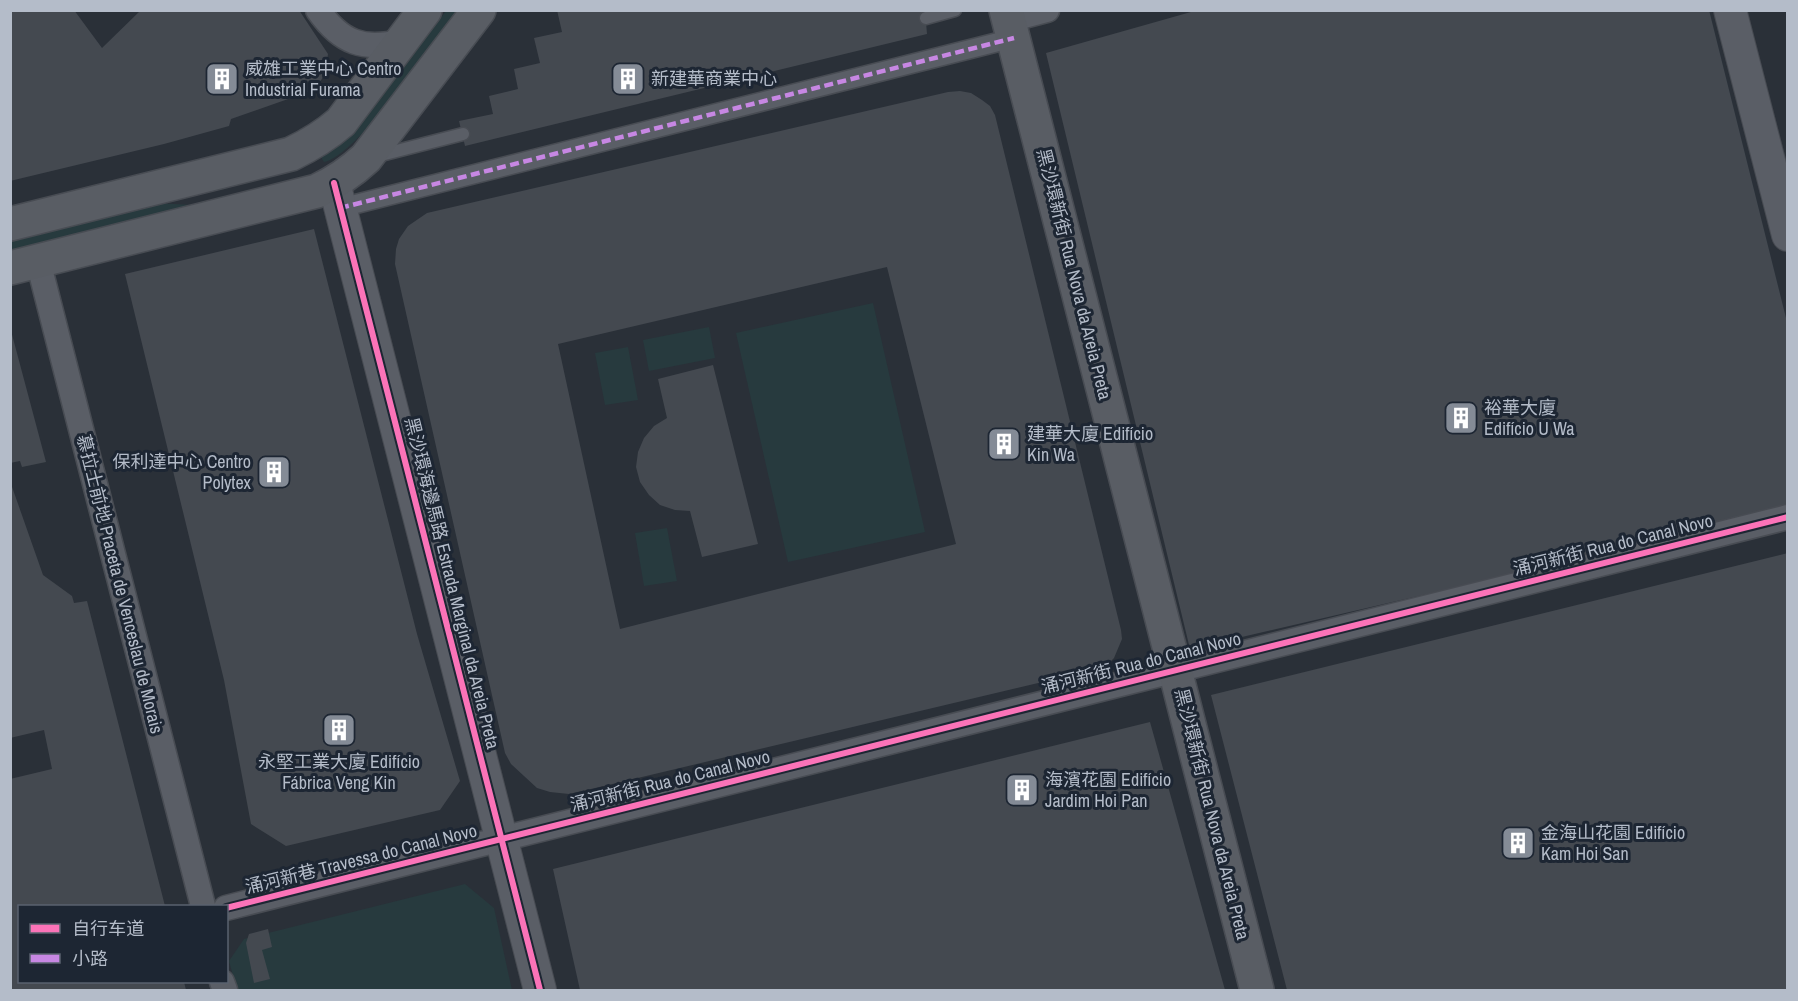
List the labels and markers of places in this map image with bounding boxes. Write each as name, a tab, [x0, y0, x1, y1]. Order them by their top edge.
place label: 威雄工業中心 Centro Industrial Furama	[245, 56, 401, 102]
building icon: 威雄工業中心 Centro Industrial Furama	[204, 61, 240, 97]
building icon: 新建華商業中心	[610, 61, 646, 97]
place label: 新建華商業中心	[651, 66, 777, 91]
place label: 裕華大廈 Edifício U Wa	[1484, 395, 1575, 441]
building icon: 裕華大廈 Edifício U Wa	[1443, 400, 1479, 436]
place label: 建華大廈 Edifício Kin Wa	[1027, 421, 1153, 467]
building icon: 建華大廈 Edifício Kin Wa	[986, 426, 1022, 462]
place label: 保利達中心 Centro Polytex	[113, 449, 252, 495]
building icon: 保利達中心 Centro Polytex	[256, 454, 292, 490]
building icon: 永堅工業大廈 Edifício Fábrica Veng Kin	[321, 712, 357, 748]
place label: 永堅工業大廈 Edifício Fábrica Veng Kin	[258, 749, 420, 795]
place label: 海濱花園 Edifício Jardim Hoi Pan	[1045, 767, 1171, 813]
building icon: 海濱花園 Edifício Jardim Hoi Pan	[1004, 772, 1040, 808]
place label: 金海山花園 Edifício Kam Hoi San	[1541, 820, 1685, 866]
building icon: 金海山花園 Edifício Kam Hoi San	[1500, 825, 1536, 861]

